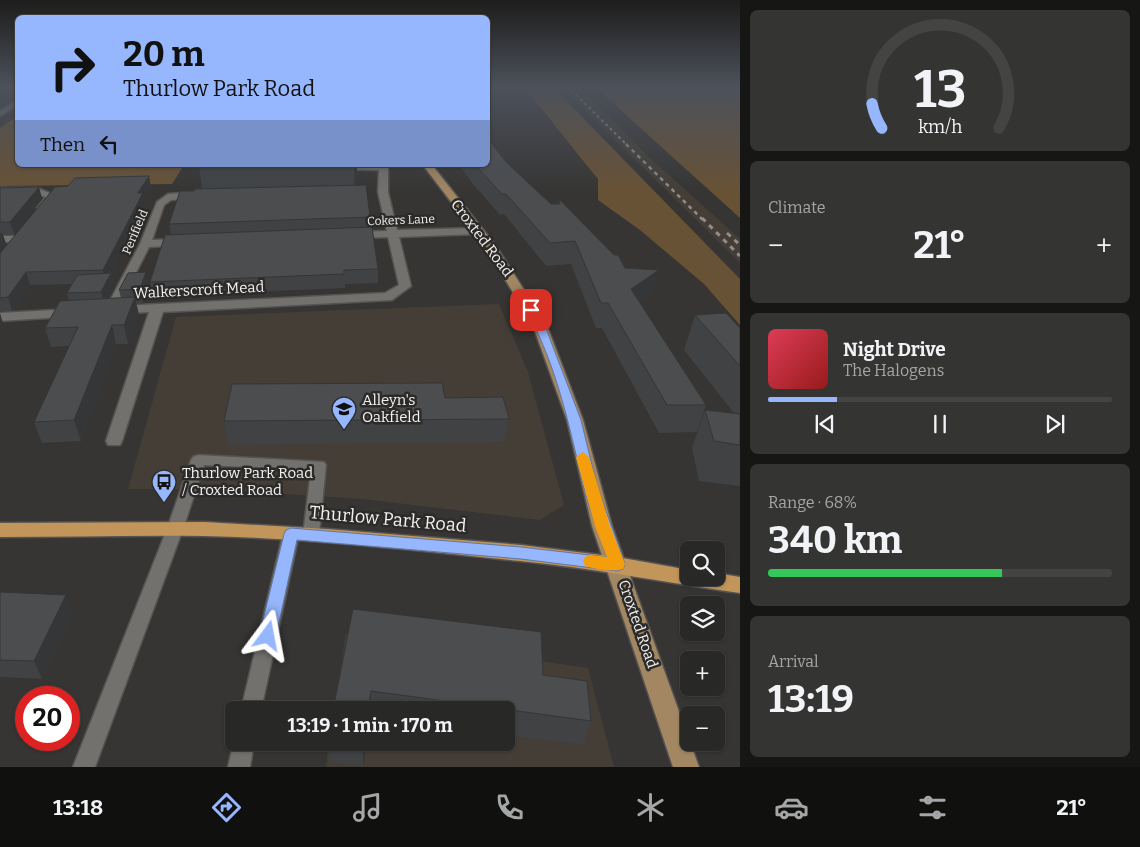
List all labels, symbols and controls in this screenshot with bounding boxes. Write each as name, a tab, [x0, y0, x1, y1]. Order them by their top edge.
text: 20 m	[123, 33, 205, 75]
icon: right	[40, 35, 105, 100]
text: 13	[914, 58, 966, 121]
text: Thurlow Park Road	[123, 75, 315, 102]
text: km/h	[918, 116, 962, 138]
icon: left	[95, 130, 123, 158]
text: Then	[40, 133, 85, 156]
street label: Croxted Road	[447, 196, 517, 280]
text: Climate	[768, 198, 826, 217]
street label: Perifield	[119, 208, 151, 256]
street label: Cokers Lane	[367, 212, 435, 228]
text: 21°	[913, 222, 966, 268]
text: −	[768, 229, 783, 262]
text: +	[1096, 229, 1112, 262]
street label: Walkerscroft Mead	[133, 278, 265, 302]
pin	[510, 289, 552, 331]
icon: arrive	[517, 296, 545, 324]
text: Night Drive	[843, 338, 946, 361]
text: The Halogens	[843, 361, 944, 380]
place label: Alleyn's Oakfield	[362, 391, 421, 426]
school or university icon: Alleyn's Oakfield	[331, 396, 357, 430]
icon: previous	[811, 410, 839, 438]
icon: pause	[926, 410, 954, 438]
icon: next	[1041, 410, 1069, 438]
place label: Thurlow Park Road / Croxted Road	[182, 464, 313, 499]
bus stop icon: Thurlow Park Road / Croxted Road	[151, 469, 177, 503]
text: Range · 68%	[768, 493, 857, 512]
street label: Thurlow Park Road	[309, 501, 468, 537]
text: 340 km	[768, 517, 902, 563]
map controls	[680, 541, 725, 751]
button: search	[680, 541, 725, 586]
street label: Croxted Road	[614, 577, 662, 671]
button: layers	[680, 596, 725, 641]
position arrow	[241, 609, 293, 661]
button: +	[680, 651, 725, 696]
text: Arrival	[768, 652, 819, 671]
text: 13:19	[768, 676, 854, 722]
speed limit sign: 20	[15, 686, 80, 751]
button: −	[680, 706, 725, 751]
text: 13:19 · 1 min · 170 m	[287, 714, 453, 737]
icon: directions	[209, 790, 244, 825]
icon: music	[350, 790, 385, 825]
icon: phone	[492, 790, 527, 825]
icon: climate	[633, 790, 668, 825]
icon: car	[774, 790, 809, 825]
icon: filters	[915, 790, 950, 825]
text: 13:18	[53, 794, 103, 821]
text: 21°	[1056, 794, 1087, 821]

